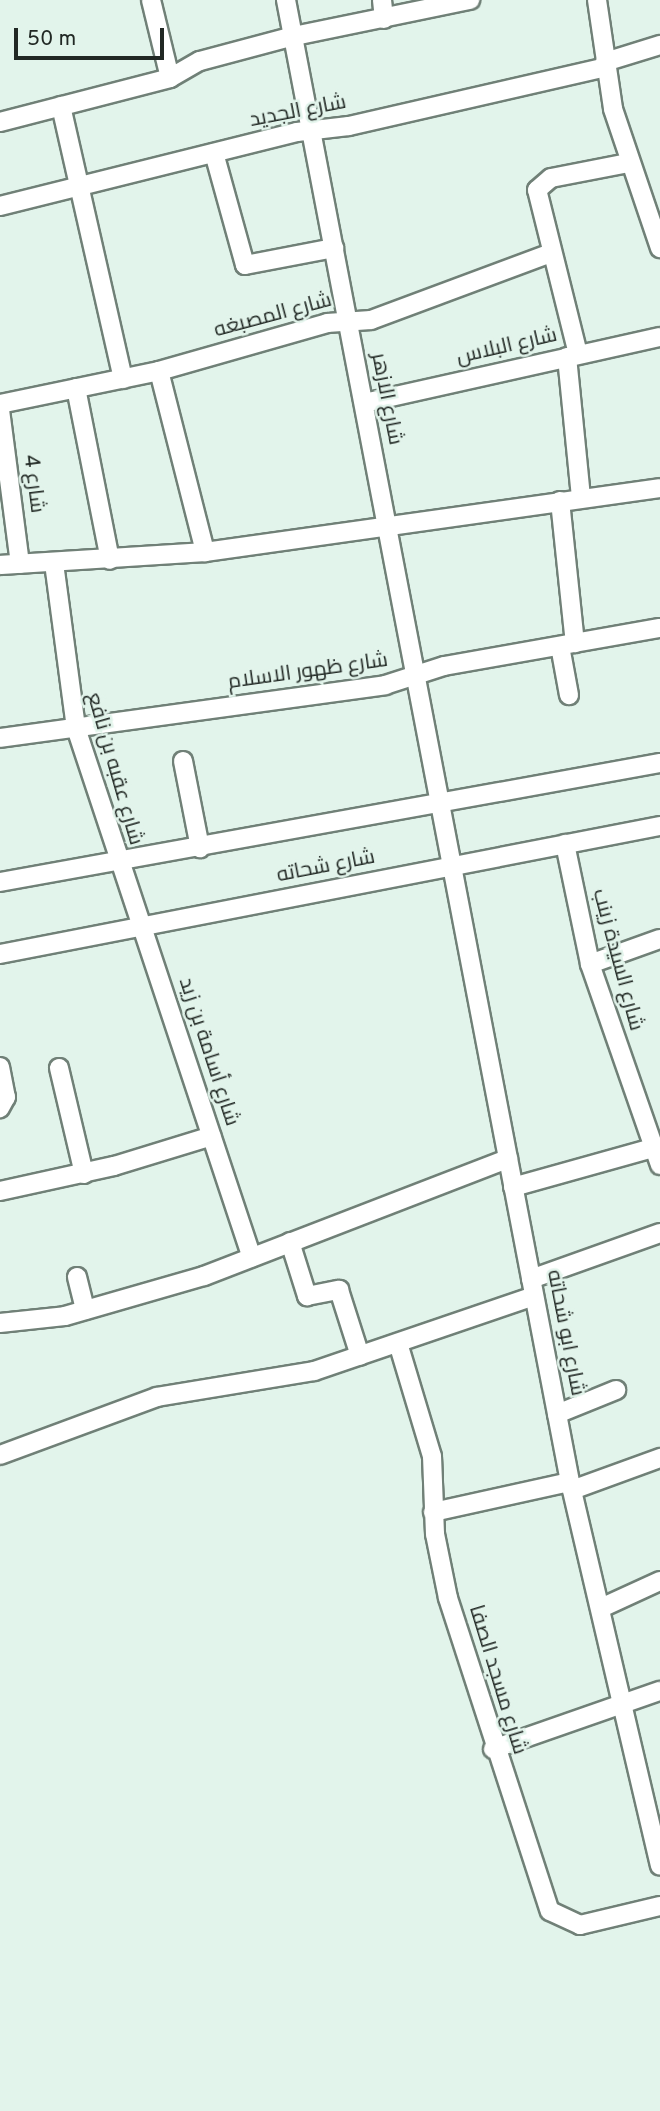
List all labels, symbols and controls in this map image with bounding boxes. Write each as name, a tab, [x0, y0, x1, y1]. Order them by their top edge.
scale bar	[18, 14, 168, 58]
text: 50 m	[27, 26, 76, 53]
street label: شارع الجديد	[248, 90, 348, 134]
street label: شارع المصبغه	[211, 288, 335, 344]
street label: شارع البلاس	[454, 323, 560, 371]
street label: شارع الازهر	[365, 351, 407, 447]
street label: شارع 4	[17, 453, 49, 515]
street label: شارع ظهور الاسلام	[226, 648, 390, 696]
street label: شارع عقبه بن نافع	[80, 690, 148, 848]
street label: شارع شحاته	[275, 845, 377, 889]
street label: شارع السيدة زينب	[586, 886, 648, 1034]
street label: شارع أسامة بن زيد	[172, 975, 244, 1129]
street label: شارع ابو شحاته	[540, 1268, 590, 1398]
street label: شارع مسجد الصفا	[462, 1602, 532, 1758]

